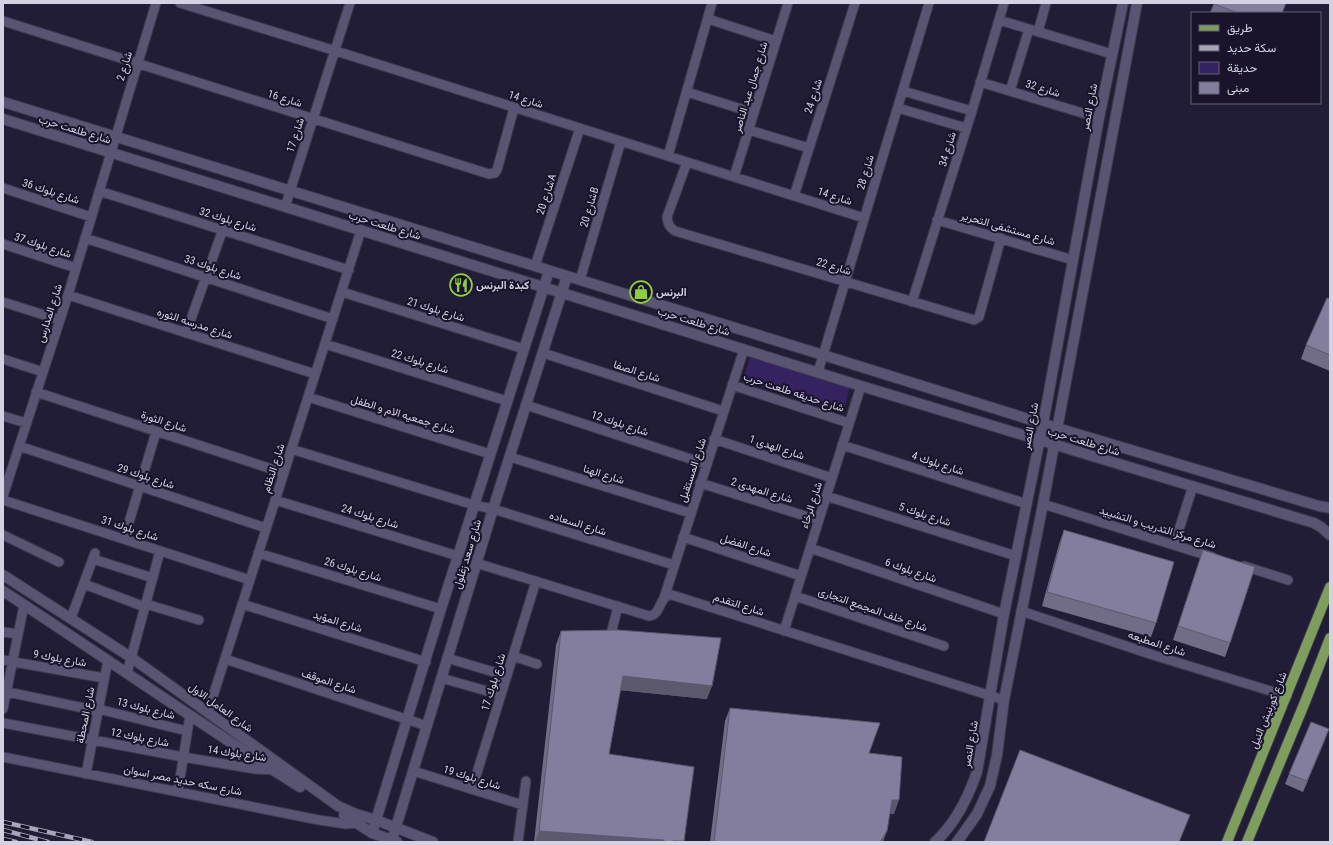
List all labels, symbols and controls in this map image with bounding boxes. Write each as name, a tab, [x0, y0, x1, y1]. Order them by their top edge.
legend	[1191, 12, 1321, 104]
text: طريق	[1227, 21, 1253, 36]
street label: شارع جمال عبد الناصر	[730, 40, 772, 135]
text: سكة حديد	[1227, 41, 1276, 55]
street label: شارع 2	[114, 50, 136, 83]
text: حديقة	[1227, 61, 1257, 75]
street label: شارع 24	[802, 77, 826, 115]
street label: شارع 32	[1024, 77, 1062, 101]
text: مبنى	[1227, 81, 1249, 96]
street label: شارع النصر	[1078, 82, 1101, 133]
street label: شارع 16	[266, 87, 304, 111]
street label: شارع 14	[507, 88, 545, 112]
street label: شارع طلعت حرب	[37, 112, 113, 148]
street label: شارع 17	[284, 116, 308, 154]
street label: شارع 34	[936, 130, 960, 168]
street label: شارع 28	[854, 153, 878, 191]
street label: شارع 20A	[534, 172, 560, 216]
street label: شارع بلوك 36	[20, 176, 81, 208]
street label: شارع 20B	[578, 185, 602, 229]
street label: شارع 14	[816, 185, 854, 209]
street label: شارع بلوك 32	[197, 205, 258, 235]
street label: شارع طلعت حرب	[347, 208, 423, 244]
street label: شارع مستشفى التحرير	[958, 209, 1057, 249]
street label: شارع بلوك 37	[12, 230, 73, 262]
street label: شارع بلوك 33	[182, 252, 243, 284]
street label: شارع 22	[815, 255, 853, 279]
restaurant icon: كبدة البرنس	[448, 272, 474, 298]
place label: كبدة البرنس	[476, 279, 529, 292]
shop icon: البرنس	[628, 279, 654, 305]
street label: شارع المدارس	[34, 282, 66, 344]
place label: البرنس	[656, 286, 687, 299]
street label: شارع بلوك 21	[405, 295, 466, 325]
street label: شارع طلعت حرب	[656, 304, 732, 340]
street label: شارع مدرسه الثوره	[155, 305, 235, 343]
street label: شارع بلوك 22	[389, 347, 450, 377]
street label: شارع الصفا	[612, 358, 662, 386]
street label: شارع حديقه طلعت حرب	[742, 370, 846, 416]
street label: شارع جمعيه الام و الطفل	[349, 392, 457, 438]
street label: شارع النصر	[1019, 401, 1042, 452]
street label: شارع الثورة	[139, 408, 189, 436]
street label: شارع بلوك 12	[589, 408, 650, 440]
street label: شارع طلعت حرب	[1046, 424, 1122, 460]
street label: شارع الهدى 1	[747, 432, 806, 464]
street label: شارع المستقبل	[676, 436, 710, 504]
street label: شارع النظام	[259, 442, 289, 495]
street label: شارع بلوك 4	[910, 449, 966, 479]
street label: شارع بلوك 29	[115, 461, 176, 493]
street label: شارع الهنا	[581, 462, 626, 488]
street label: شارع المهدى 2	[729, 475, 795, 507]
street label: شارع الرخاء	[798, 480, 826, 531]
street label: شارع بلوك 5	[897, 500, 953, 530]
street label: شارع بلوك 24	[339, 502, 400, 532]
street label: شارع مركز التدريب و التشييد	[1098, 504, 1218, 552]
street label: شارع السعاده	[547, 509, 608, 539]
street label: شارع بلوك 31	[99, 513, 160, 545]
street label: شارع سعد زغلول	[451, 517, 485, 591]
street label: شارع الفضل	[718, 531, 773, 561]
street label: شارع بلوك 26	[322, 555, 383, 585]
street label: شارع بلوك 6	[883, 556, 939, 586]
street label: شارع خلف المجمع التجارى	[816, 585, 930, 635]
street label: شارع التقدم	[712, 590, 766, 620]
street label: شارع المؤيد	[311, 608, 364, 636]
street label: شارع المطبعه	[1126, 628, 1188, 660]
street label: شارع بلوك 9	[32, 647, 88, 671]
street label: شارع بلوك 17	[479, 652, 509, 713]
street label: شارع الموقف	[300, 667, 358, 697]
street label: شارع كورنيش النيل	[1247, 670, 1291, 751]
street label: شارع العامل الاول	[186, 680, 256, 736]
street label: شارع المحطة	[74, 685, 98, 745]
street label: شارع بلوك 13	[115, 695, 177, 723]
street label: شارع النصر	[960, 719, 982, 770]
street label: شارع بلوك 12	[109, 725, 171, 751]
street label: شارع بلوك 14	[206, 743, 268, 765]
street label: شارع سكه حديد مصر اسوان	[122, 763, 244, 799]
street label: شارع بلوك 19	[441, 763, 502, 793]

